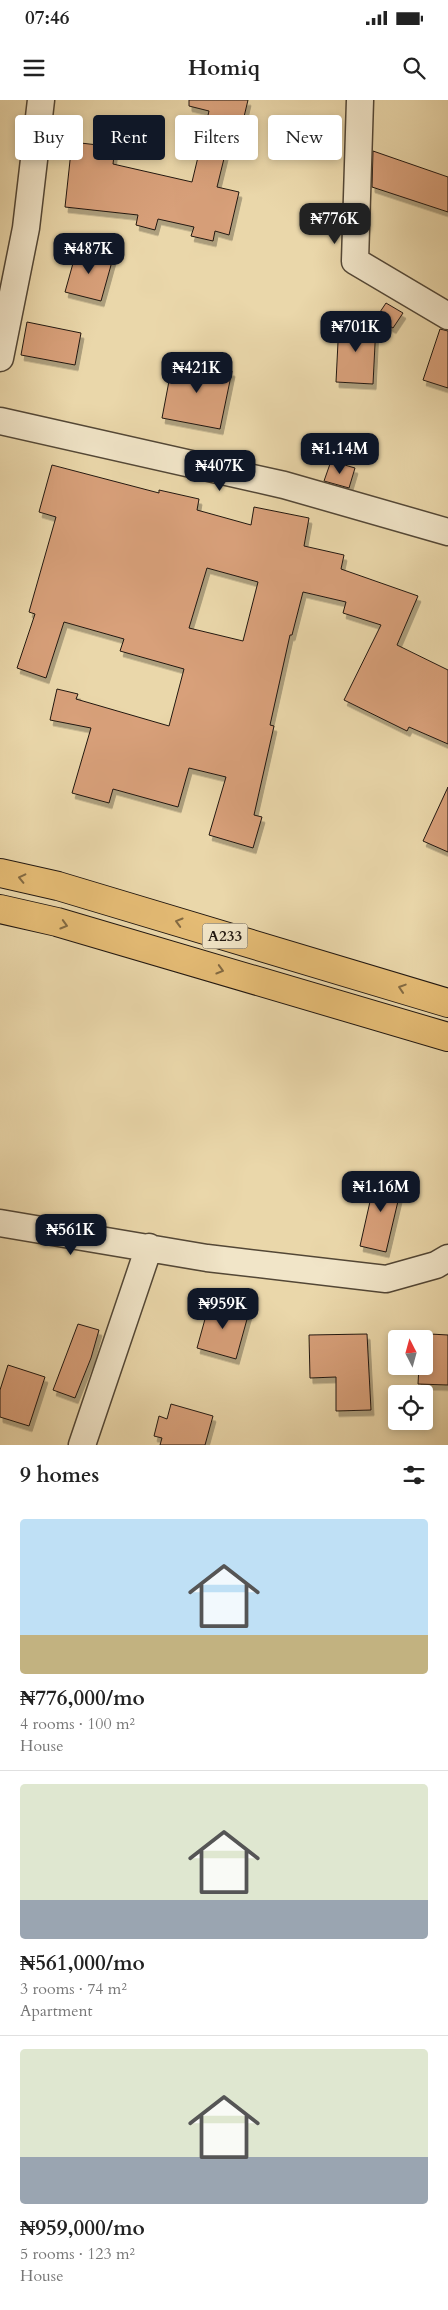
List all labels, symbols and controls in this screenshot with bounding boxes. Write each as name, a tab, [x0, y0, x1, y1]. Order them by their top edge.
text: 07:46	[25, 5, 69, 31]
text: Homiq	[188, 53, 260, 83]
icon: menu	[20, 54, 48, 82]
icon: search	[400, 54, 428, 82]
chip: Buy	[15, 115, 83, 160]
chip: Rent	[93, 115, 165, 160]
chip: Filters	[175, 115, 258, 160]
chip: New	[268, 115, 342, 160]
pin: ₦776K	[300, 202, 370, 245]
text: ₦776K	[310, 208, 360, 230]
pin: ₦487K	[54, 232, 124, 275]
text: ₦487K	[64, 238, 114, 260]
pin: ₦701K	[321, 310, 391, 353]
text: ₦701K	[331, 316, 381, 338]
pin: ₦421K	[162, 352, 232, 394]
text: ₦421K	[172, 357, 222, 379]
pin: ₦1.14M	[299, 432, 381, 475]
text: ₦1.14M	[312, 438, 368, 460]
pin: ₦407K	[185, 450, 255, 492]
text: ₦407K	[195, 455, 245, 477]
one-way arrow	[18, 873, 27, 884]
one-way arrow	[175, 917, 183, 927]
one-way arrow	[60, 919, 68, 929]
road number: A233	[202, 924, 248, 948]
one-way arrow	[216, 964, 224, 974]
one-way arrow	[398, 984, 406, 994]
pin: ₦1.16M	[340, 1170, 422, 1213]
text: ₦1.16M	[353, 1176, 409, 1198]
pin: ₦561K	[36, 1214, 106, 1256]
text: ₦561K	[46, 1219, 96, 1241]
pin: ₦959K	[188, 1288, 258, 1330]
text: ₦959K	[198, 1293, 248, 1315]
north arrow	[388, 1330, 432, 1375]
map controls	[388, 1330, 433, 1430]
button: locate	[388, 1385, 433, 1430]
text: 9 homes	[20, 1461, 99, 1490]
icon: filters	[400, 1461, 428, 1489]
icon: home	[179, 1551, 269, 1641]
text: ₦776,000/mo	[20, 1684, 145, 1713]
text: 4 rooms · 100 m²	[20, 1713, 135, 1735]
text: House	[20, 1735, 63, 1757]
icon: home	[179, 1817, 269, 1907]
text: ₦561,000/mo	[20, 1949, 145, 1978]
text: 3 rooms · 74 m²	[20, 1978, 127, 2000]
text: Apartment	[20, 2000, 93, 2022]
icon: home	[179, 2082, 269, 2172]
text: ₦959,000/mo	[20, 2214, 145, 2243]
text: 5 rooms · 123 m²	[20, 2243, 135, 2265]
text: House	[20, 2265, 63, 2287]

